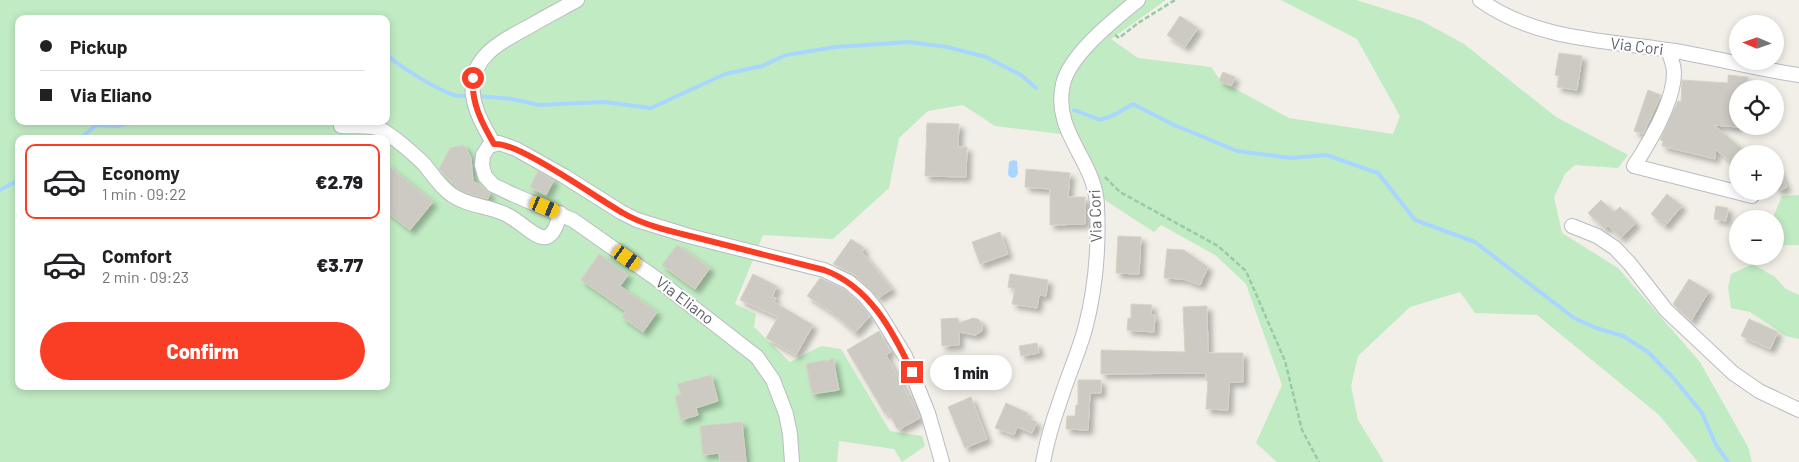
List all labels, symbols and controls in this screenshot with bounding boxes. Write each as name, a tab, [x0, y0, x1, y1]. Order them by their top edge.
north arrow	[1729, 15, 1784, 70]
map controls	[1729, 15, 1784, 265]
street label: Via Cori	[1609, 33, 1665, 58]
text: Pickup	[70, 35, 128, 58]
route start	[462, 67, 484, 89]
button: locate	[1729, 80, 1784, 135]
text: Via Eliano	[70, 83, 152, 106]
button: +	[1729, 145, 1784, 200]
icon: car	[42, 159, 87, 204]
text: Economy	[102, 161, 180, 184]
text: €2.79	[315, 170, 363, 193]
text: 1 min · 09:22	[102, 184, 186, 203]
street label: Via Cori	[1084, 189, 1105, 243]
car	[528, 194, 561, 220]
button: −	[1729, 210, 1784, 265]
icon: car	[42, 242, 87, 287]
car	[610, 243, 643, 273]
text: Comfort	[102, 244, 172, 267]
text: €3.77	[316, 253, 363, 276]
text: 2 min · 09:23	[102, 267, 189, 286]
street label: Via Eliano	[653, 272, 718, 328]
button: Confirm	[40, 322, 365, 380]
callout: 1 min	[930, 354, 1012, 390]
route end	[901, 361, 923, 383]
text: 1 min	[953, 363, 989, 382]

